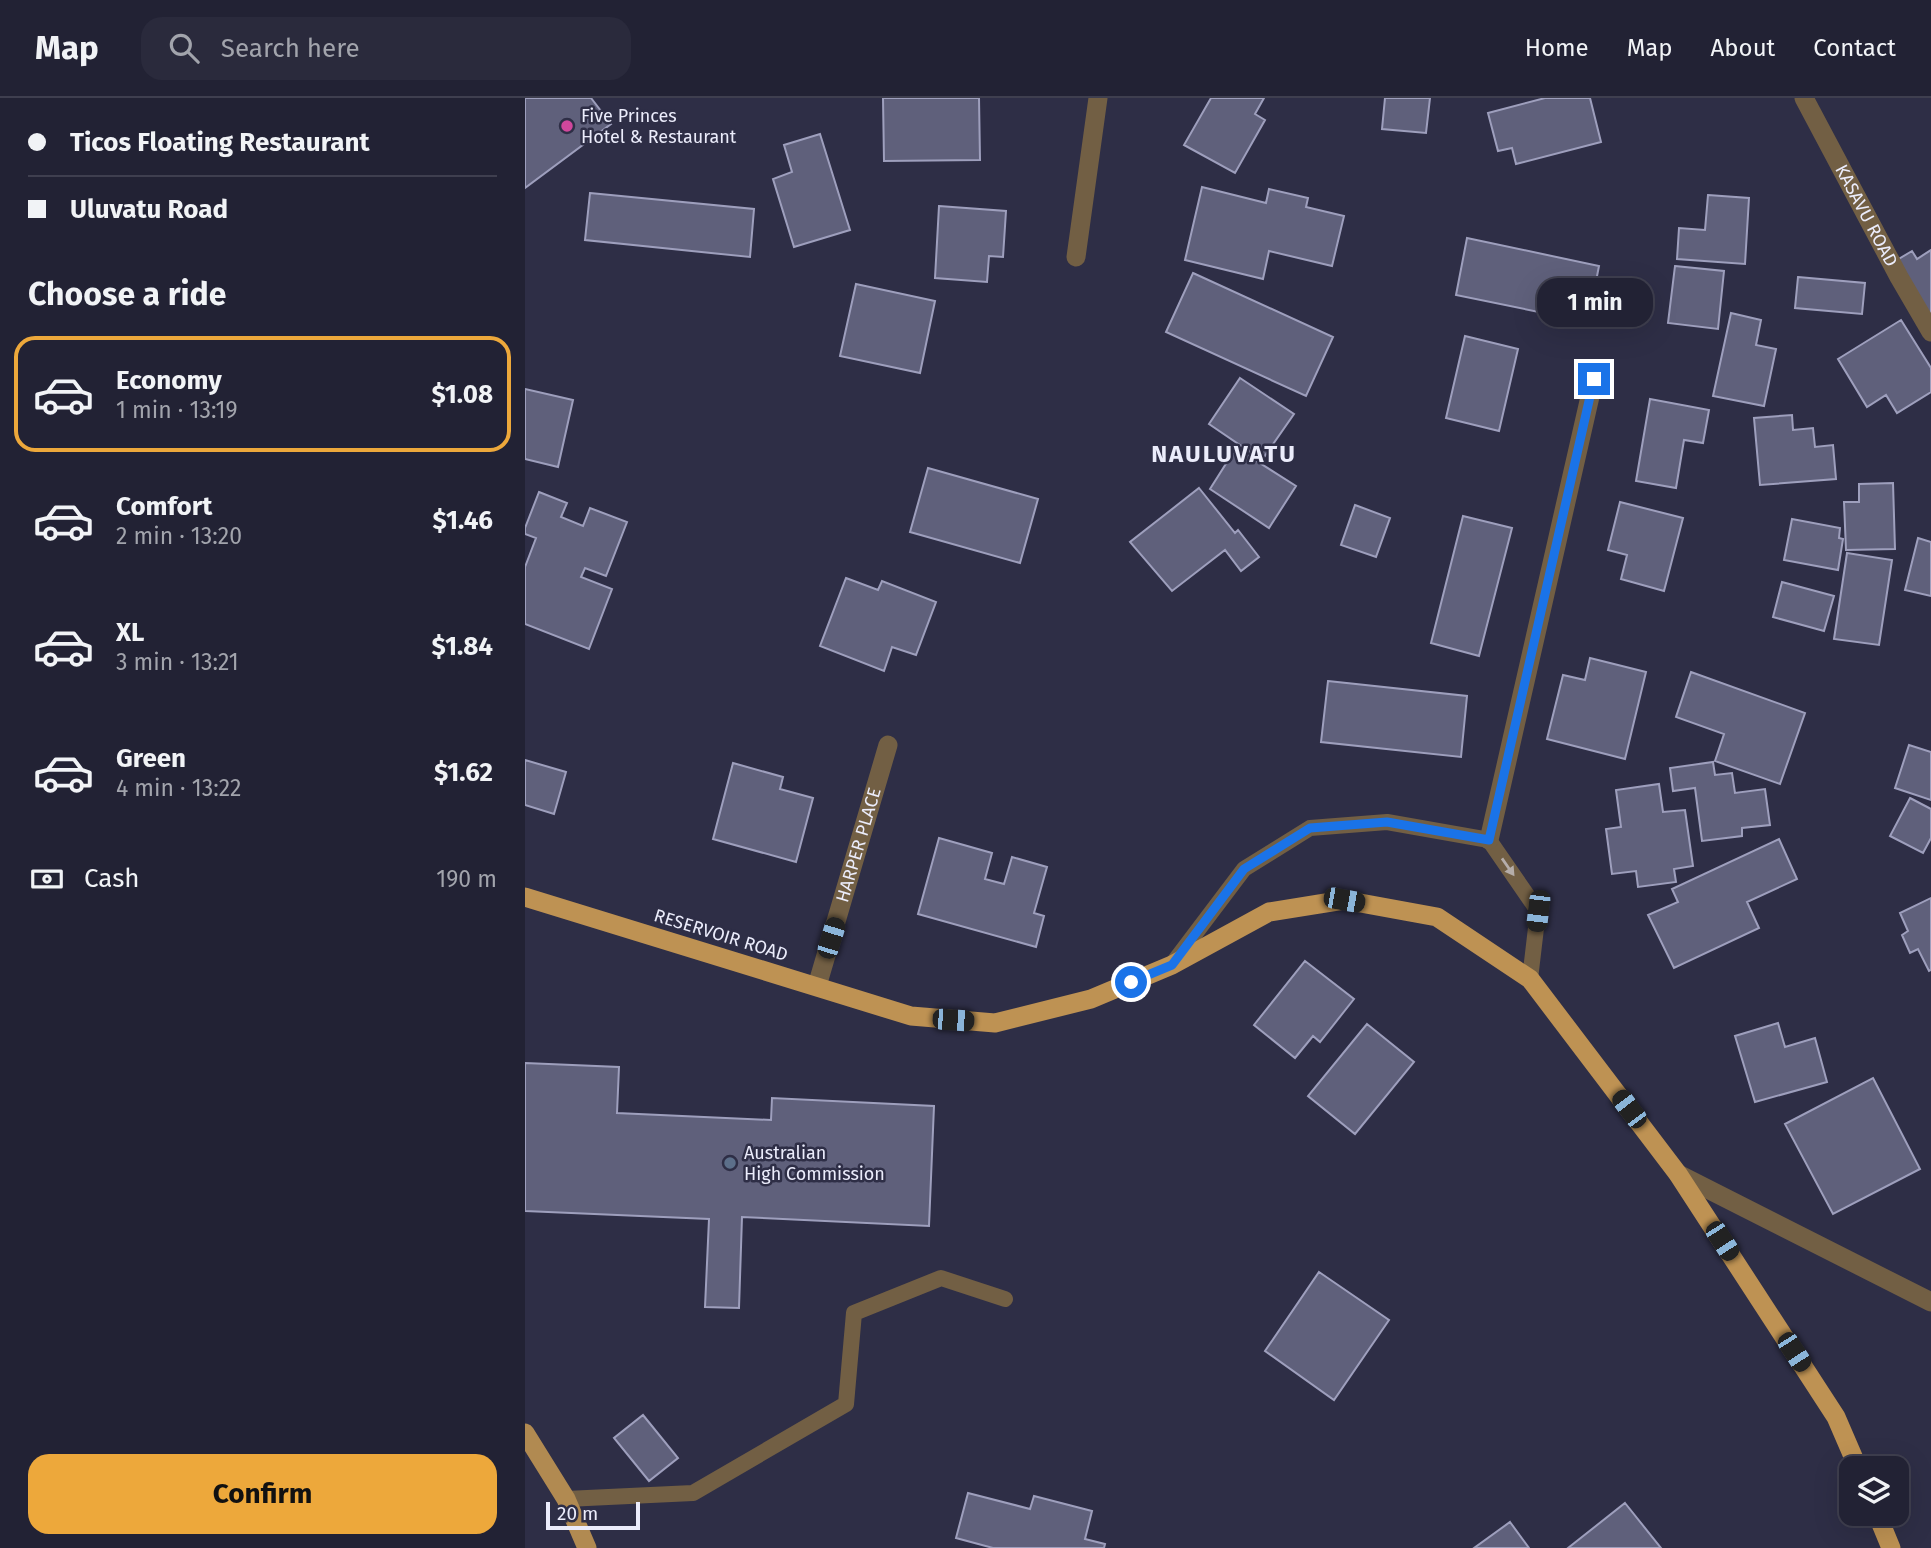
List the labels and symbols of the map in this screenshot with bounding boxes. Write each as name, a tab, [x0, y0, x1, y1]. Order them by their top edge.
place label: Five Princes Hotel & Restaurant	[581, 105, 737, 148]
marker: Five Princes Hotel & Restaurant	[559, 118, 575, 134]
street label: KASAVU ROAD	[1830, 161, 1902, 270]
callout: 1 min	[1536, 278, 1652, 327]
route end	[1578, 363, 1610, 395]
district label: NAULUVATU	[1151, 440, 1297, 468]
street label: HARPER PLACE	[831, 785, 886, 905]
one-way arrow	[1501, 858, 1515, 876]
car	[1322, 886, 1367, 914]
car	[1526, 889, 1551, 933]
street label: RESERVOIR ROAD	[651, 904, 791, 966]
car	[815, 915, 848, 961]
route start	[1115, 966, 1147, 998]
car	[932, 1008, 975, 1032]
car	[1608, 1086, 1651, 1132]
place label: Australian High Commission	[744, 1142, 885, 1185]
marker: Australian High Commission	[722, 1155, 738, 1171]
car	[1702, 1218, 1743, 1264]
car	[1774, 1329, 1815, 1375]
scale bar	[546, 1499, 641, 1531]

